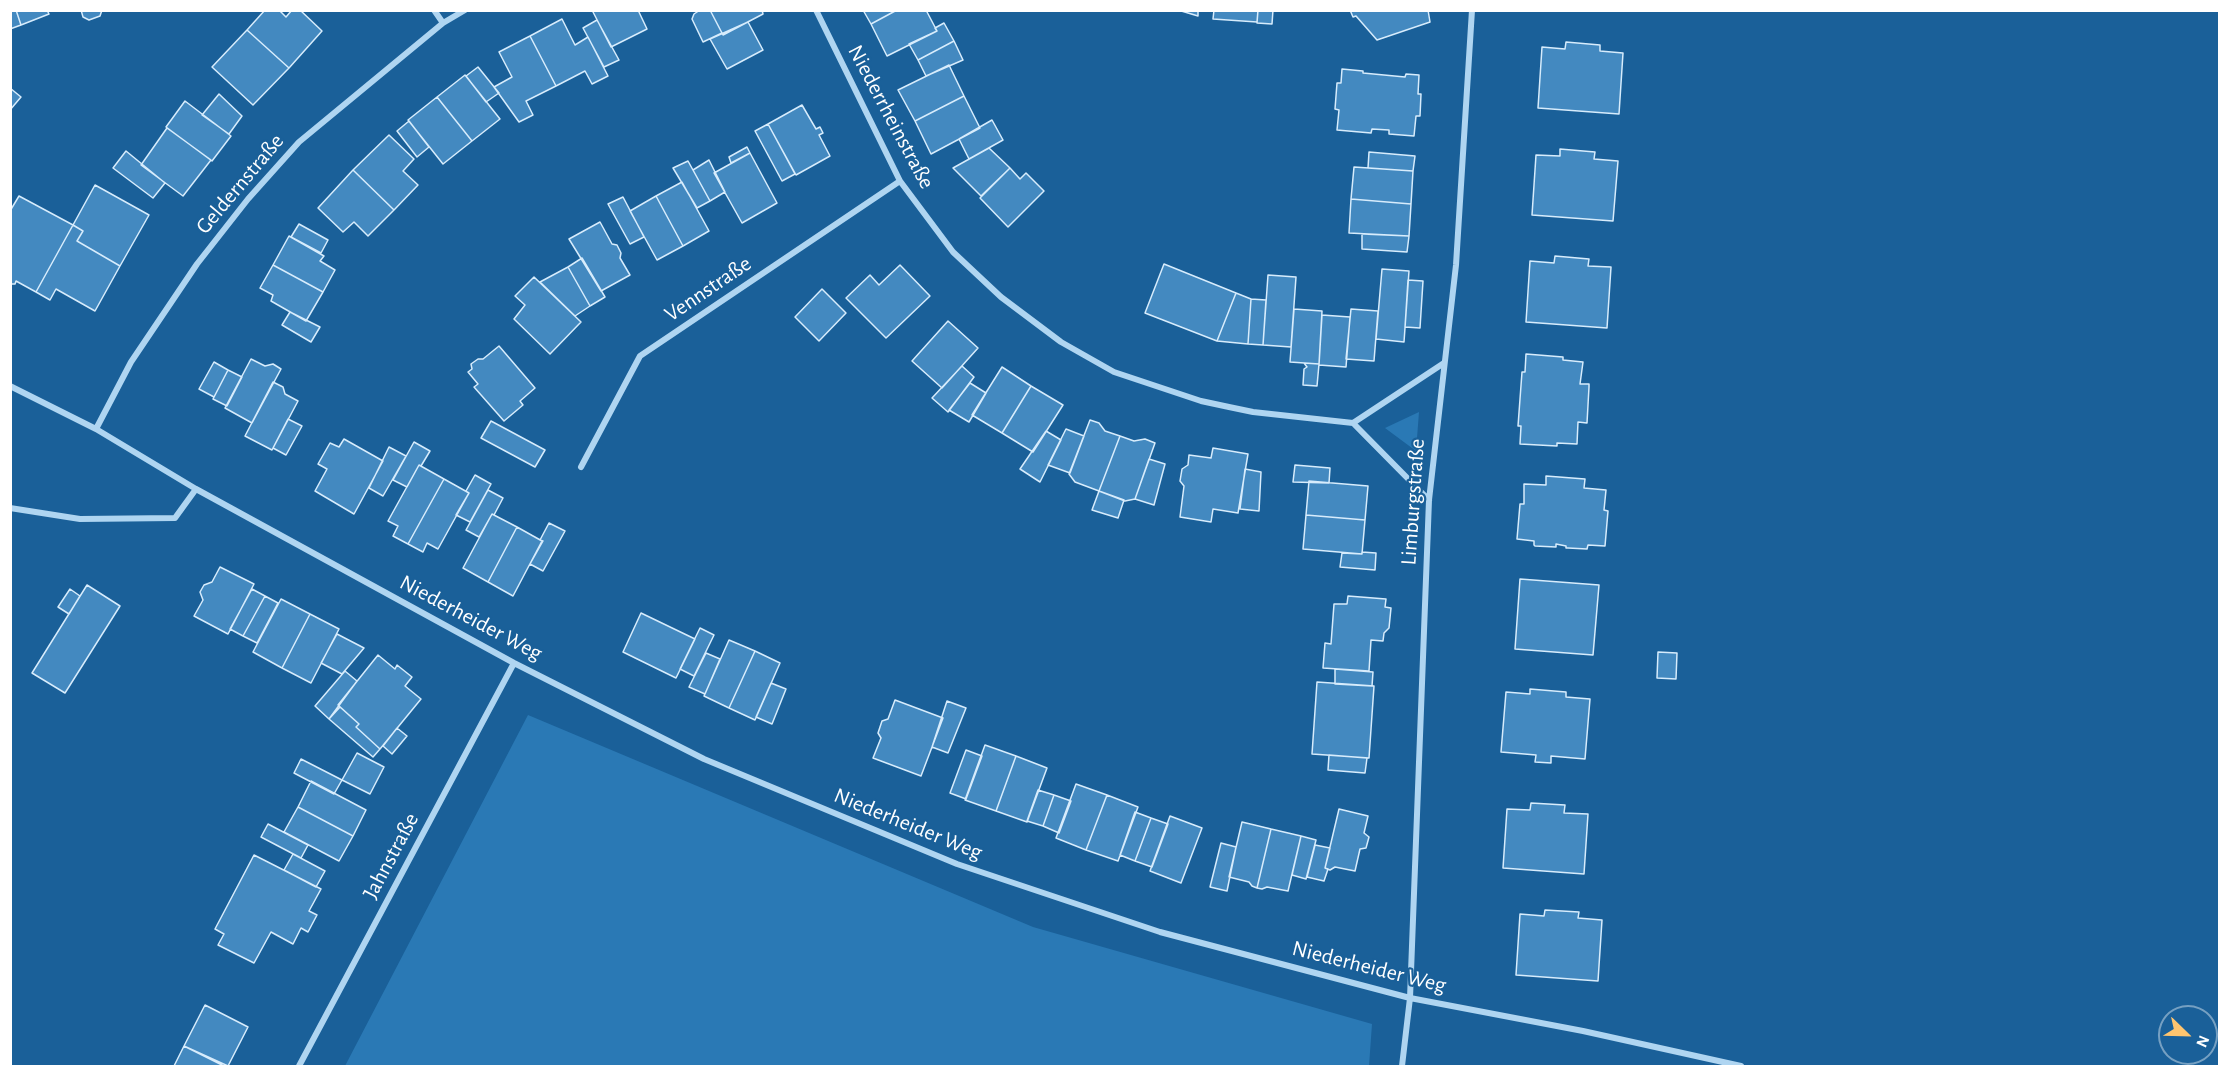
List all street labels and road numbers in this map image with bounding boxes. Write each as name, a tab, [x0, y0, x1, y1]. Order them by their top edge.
street label: Niederrheinstraße	[842, 41, 940, 193]
street label: Geldernstraße	[190, 128, 290, 240]
street label: Vennstraße	[660, 250, 756, 328]
street label: Limburgstraße	[1395, 438, 1431, 566]
street label: Niederheider Weg	[395, 569, 547, 667]
street label: Niederheider Weg	[830, 782, 986, 866]
street label: Jahnstraße	[357, 808, 425, 904]
street label: Niederheider Weg	[1289, 935, 1449, 999]

